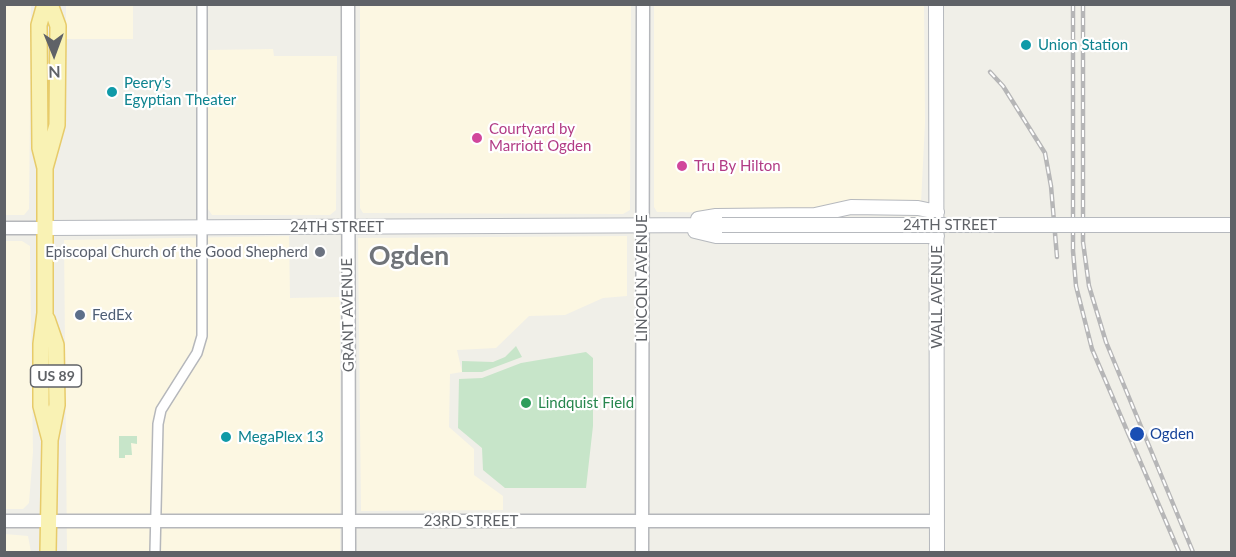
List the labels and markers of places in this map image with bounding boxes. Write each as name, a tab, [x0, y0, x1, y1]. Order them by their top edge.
place label: Union Station	[1038, 36, 1128, 54]
marker: Union Station	[1019, 38, 1033, 52]
place label: Peery's Egyptian Theater	[124, 74, 236, 109]
marker: Peery's Egyptian Theater	[105, 85, 119, 99]
place label: Courtyard by Marriott Ogden	[489, 120, 591, 155]
marker: Courtyard by Marriott Ogden	[470, 131, 484, 145]
place label: Tru By Hilton	[694, 157, 781, 175]
marker: Tru By Hilton	[675, 159, 689, 173]
place label: Episcopal Church of the Good Shepherd	[45, 243, 308, 261]
marker: Episcopal Church of the Good Shepherd	[313, 245, 327, 259]
place label: FedEx	[92, 306, 132, 324]
marker: FedEx	[73, 308, 87, 322]
place label: Lindquist Field	[538, 394, 634, 412]
marker: Lindquist Field	[519, 396, 533, 410]
marker: Ogden	[1128, 425, 1146, 443]
place label: Ogden	[1150, 425, 1194, 443]
place label: MegaPlex 13	[238, 428, 324, 446]
marker: MegaPlex 13	[219, 430, 233, 444]

